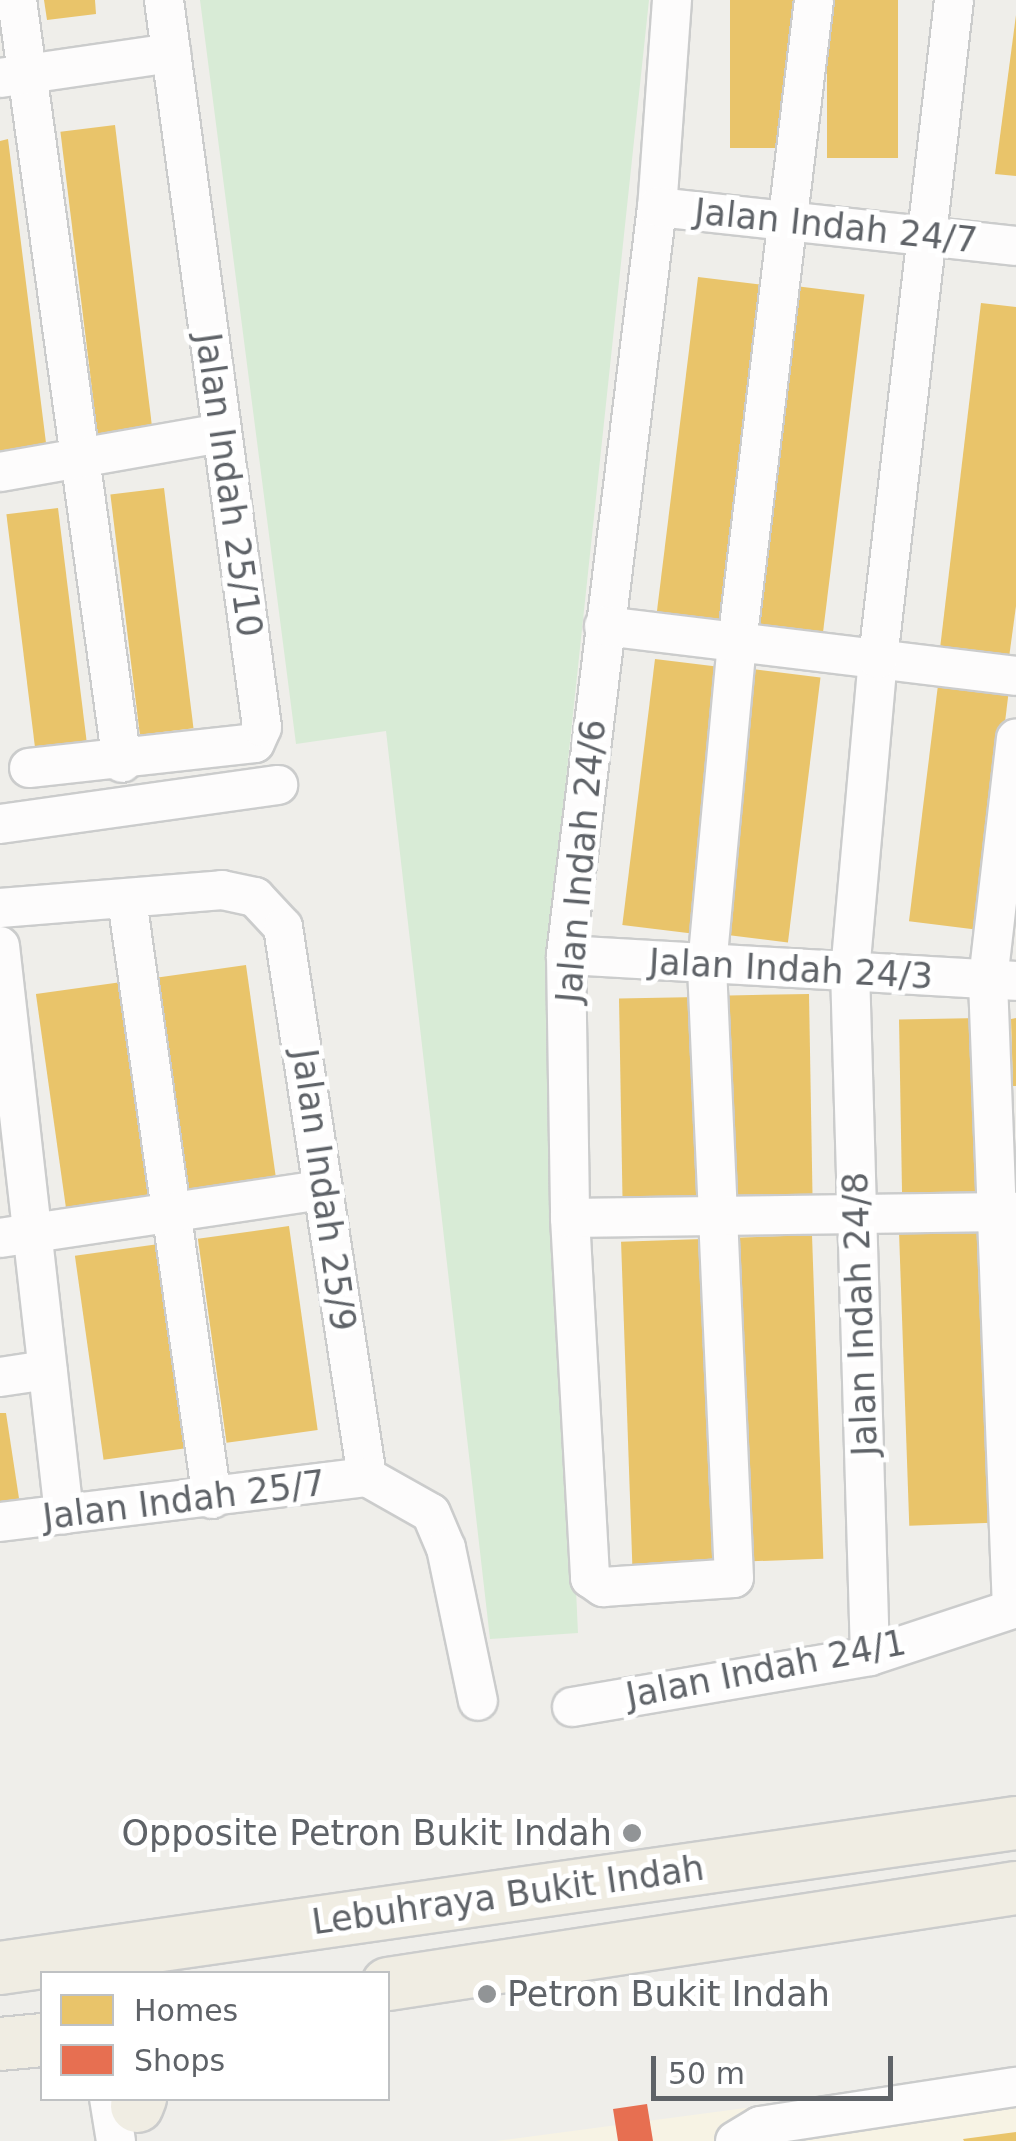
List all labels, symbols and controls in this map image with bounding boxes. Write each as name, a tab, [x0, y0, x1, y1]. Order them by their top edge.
street label: Jalan Indah 24/7	[692, 190, 980, 262]
street label: Jalan Indah 25/10	[187, 330, 271, 640]
street label: Jalan Indah 24/6	[548, 718, 614, 1004]
street label: Jalan Indah 24/3	[648, 941, 934, 997]
street label: Jalan Indah 25/9	[283, 1046, 365, 1334]
street label: Jalan Indah 24/8	[834, 1171, 886, 1457]
street label: Jalan Indah 25/7	[40, 1462, 328, 1538]
street label: Jalan Indah 24/1	[622, 1621, 910, 1717]
place label: Opposite Petron Bukit Indah	[121, 1812, 612, 1854]
marker: Opposite Petron Bukit Indah	[621, 1822, 643, 1844]
street label: Lebuhraya Bukit Indah	[309, 1847, 707, 1943]
legend	[40, 1971, 390, 2101]
place label: Petron Bukit Indah	[507, 1973, 830, 2015]
marker: Petron Bukit Indah	[476, 1983, 498, 2005]
text: Homes	[134, 1993, 238, 2028]
scale bar	[656, 2036, 898, 2098]
text: Shops	[134, 2043, 225, 2078]
text: 50 m	[668, 2056, 745, 2091]

